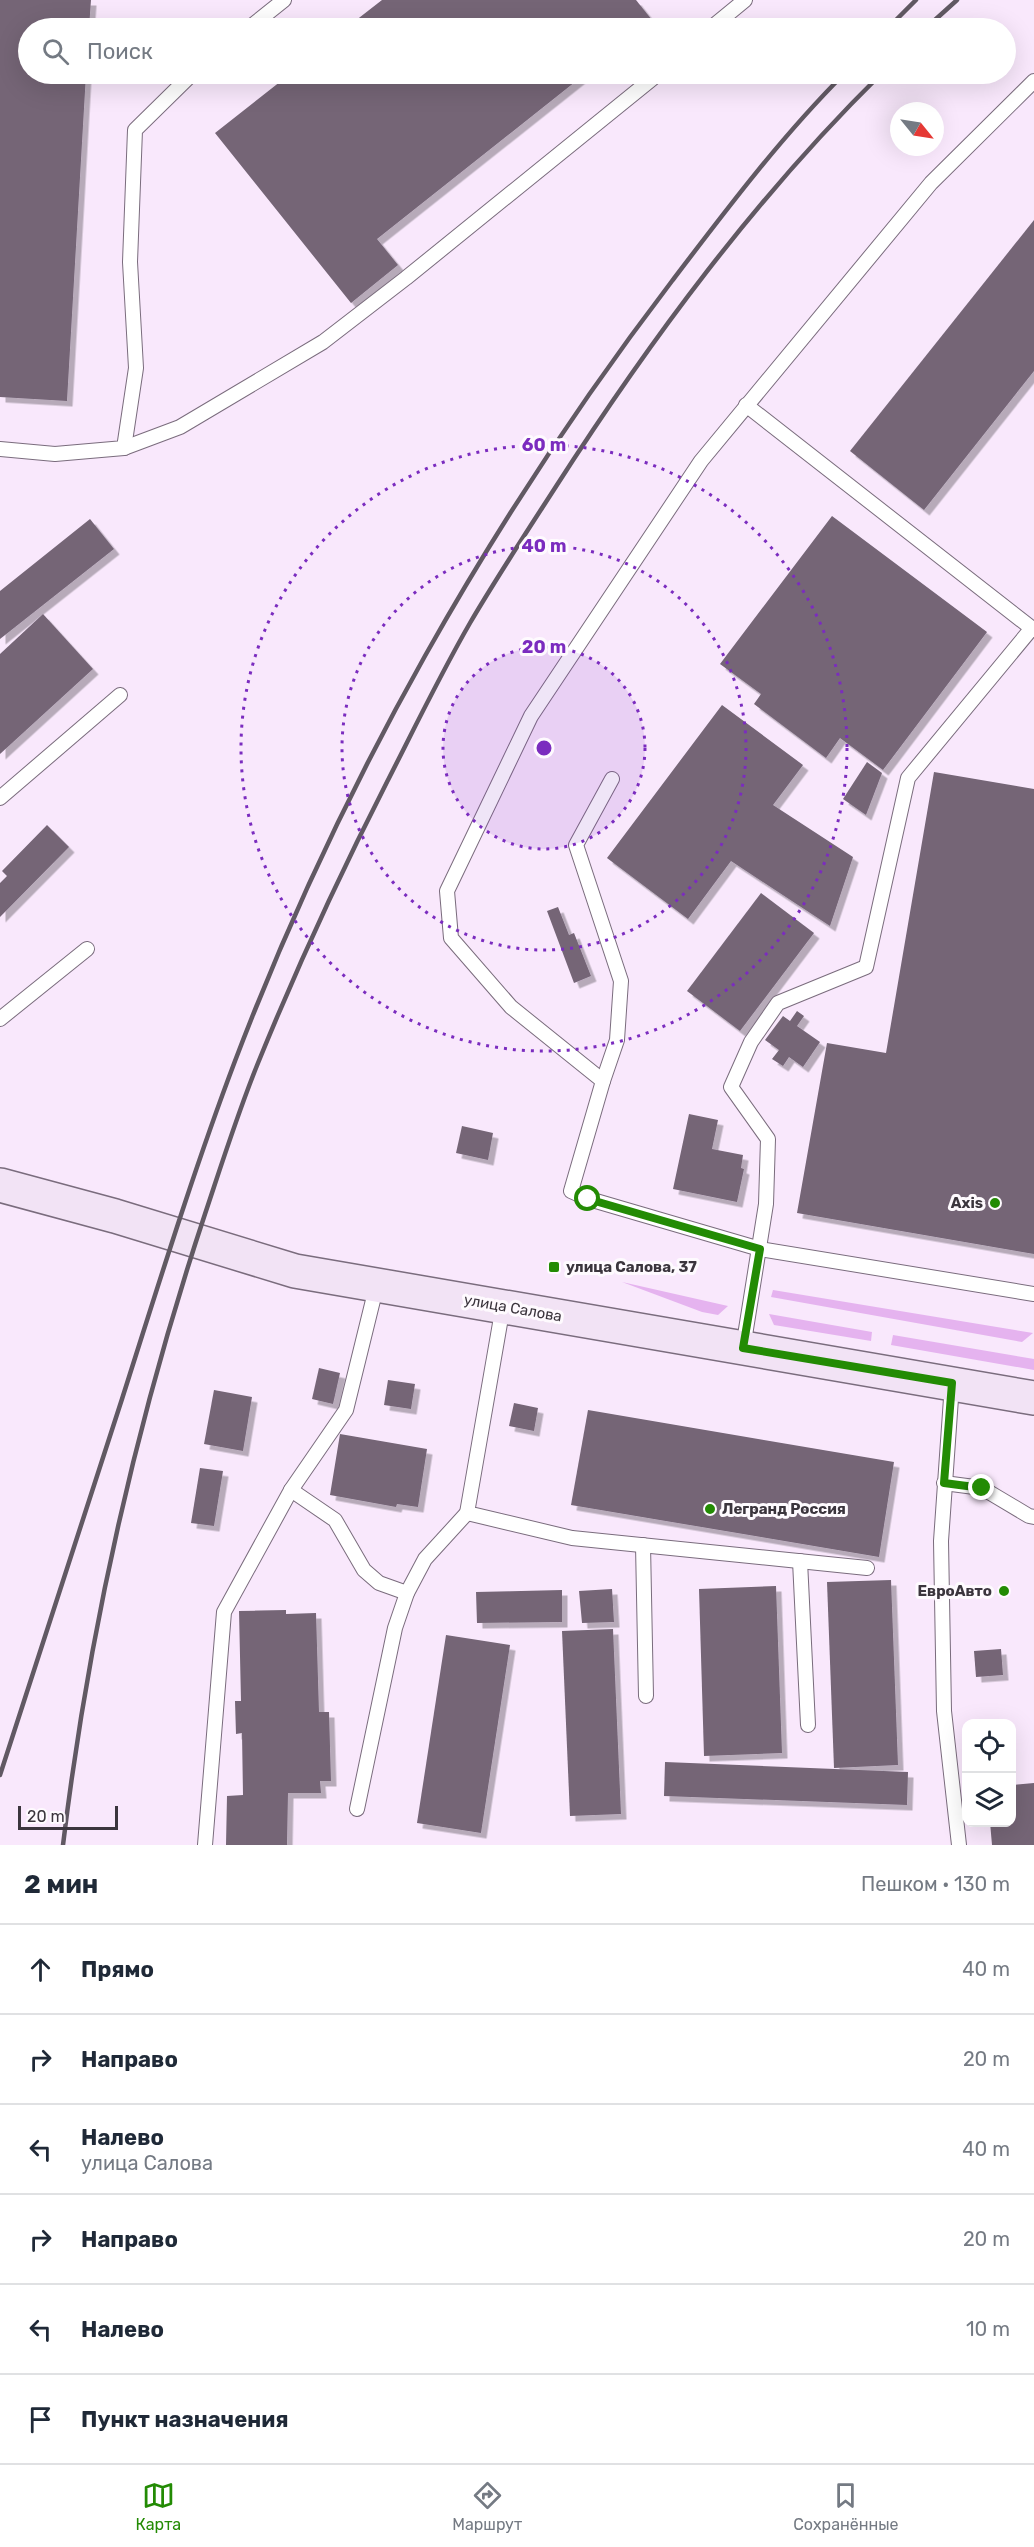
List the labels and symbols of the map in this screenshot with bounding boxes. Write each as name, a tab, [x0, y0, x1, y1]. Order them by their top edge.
north arrow	[890, 102, 944, 156]
text: 60 m	[522, 434, 566, 456]
text: 40 m	[522, 535, 566, 557]
text: 20 m	[522, 636, 566, 658]
centre of rings	[534, 738, 554, 758]
route start	[574, 1185, 600, 1211]
place label: Axis	[951, 1194, 983, 1212]
marker: Axis	[988, 1196, 1002, 1210]
place label: улица Салова, 37	[566, 1258, 697, 1276]
marker: улица Салова, 37	[547, 1260, 561, 1274]
street label: улица Салова	[463, 1291, 563, 1325]
route end	[968, 1474, 994, 1500]
place label: Легранд Россия	[722, 1500, 846, 1518]
marker: Легранд Россия	[703, 1502, 717, 1516]
place label: ЕвроАвто	[917, 1582, 992, 1600]
marker: ЕвроАвто	[997, 1584, 1011, 1598]
scale bar	[18, 1803, 118, 1830]

